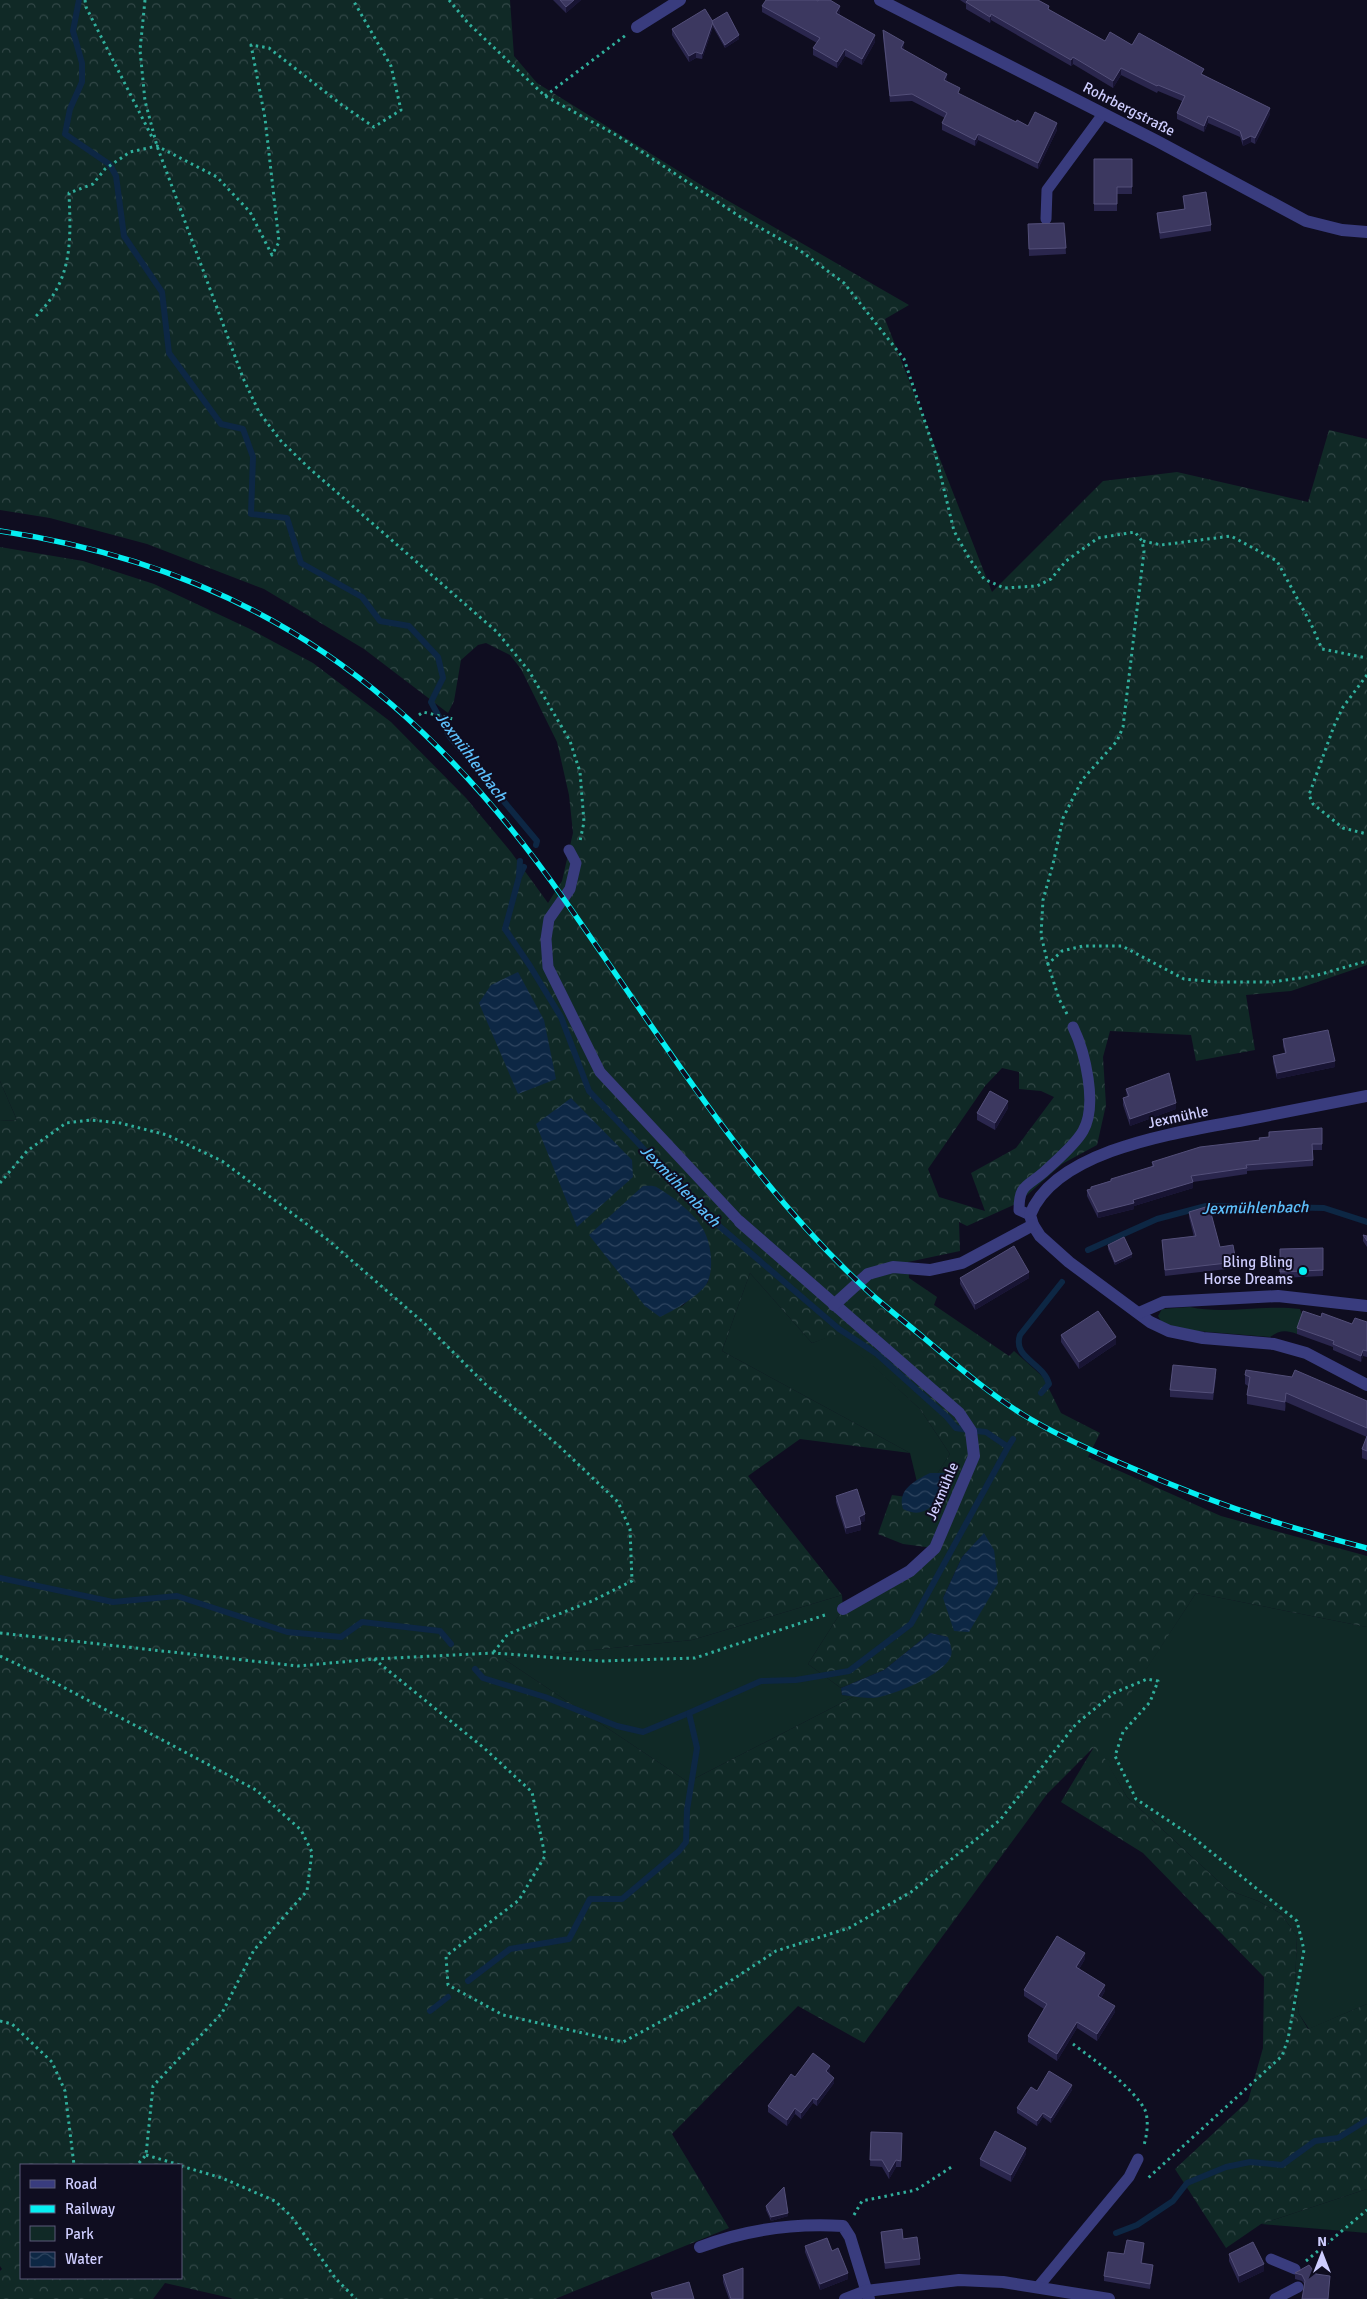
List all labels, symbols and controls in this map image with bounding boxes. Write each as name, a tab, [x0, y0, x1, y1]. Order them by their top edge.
street label: Rohrbergstraße	[1080, 78, 1178, 140]
water label: Jexmühlenbach	[431, 708, 512, 807]
street label: Jexmühle	[1146, 1102, 1210, 1132]
water label: Jexmühlenbach	[636, 1141, 725, 1232]
water label: Jexmühlenbach	[1201, 1197, 1310, 1219]
place label: Bling Bling Horse Dreams	[1204, 1253, 1293, 1288]
marker: Bling Bling Horse Dreams	[1297, 1265, 1309, 1277]
street label: Jexmühle	[922, 1459, 962, 1523]
legend	[20, 2164, 182, 2279]
text: Road	[65, 2175, 97, 2193]
text: Railway	[65, 2200, 115, 2218]
text: Park	[65, 2225, 94, 2243]
north arrow	[1297, 2229, 1347, 2279]
text: N	[1317, 2233, 1327, 2250]
text: Water	[65, 2250, 103, 2268]

